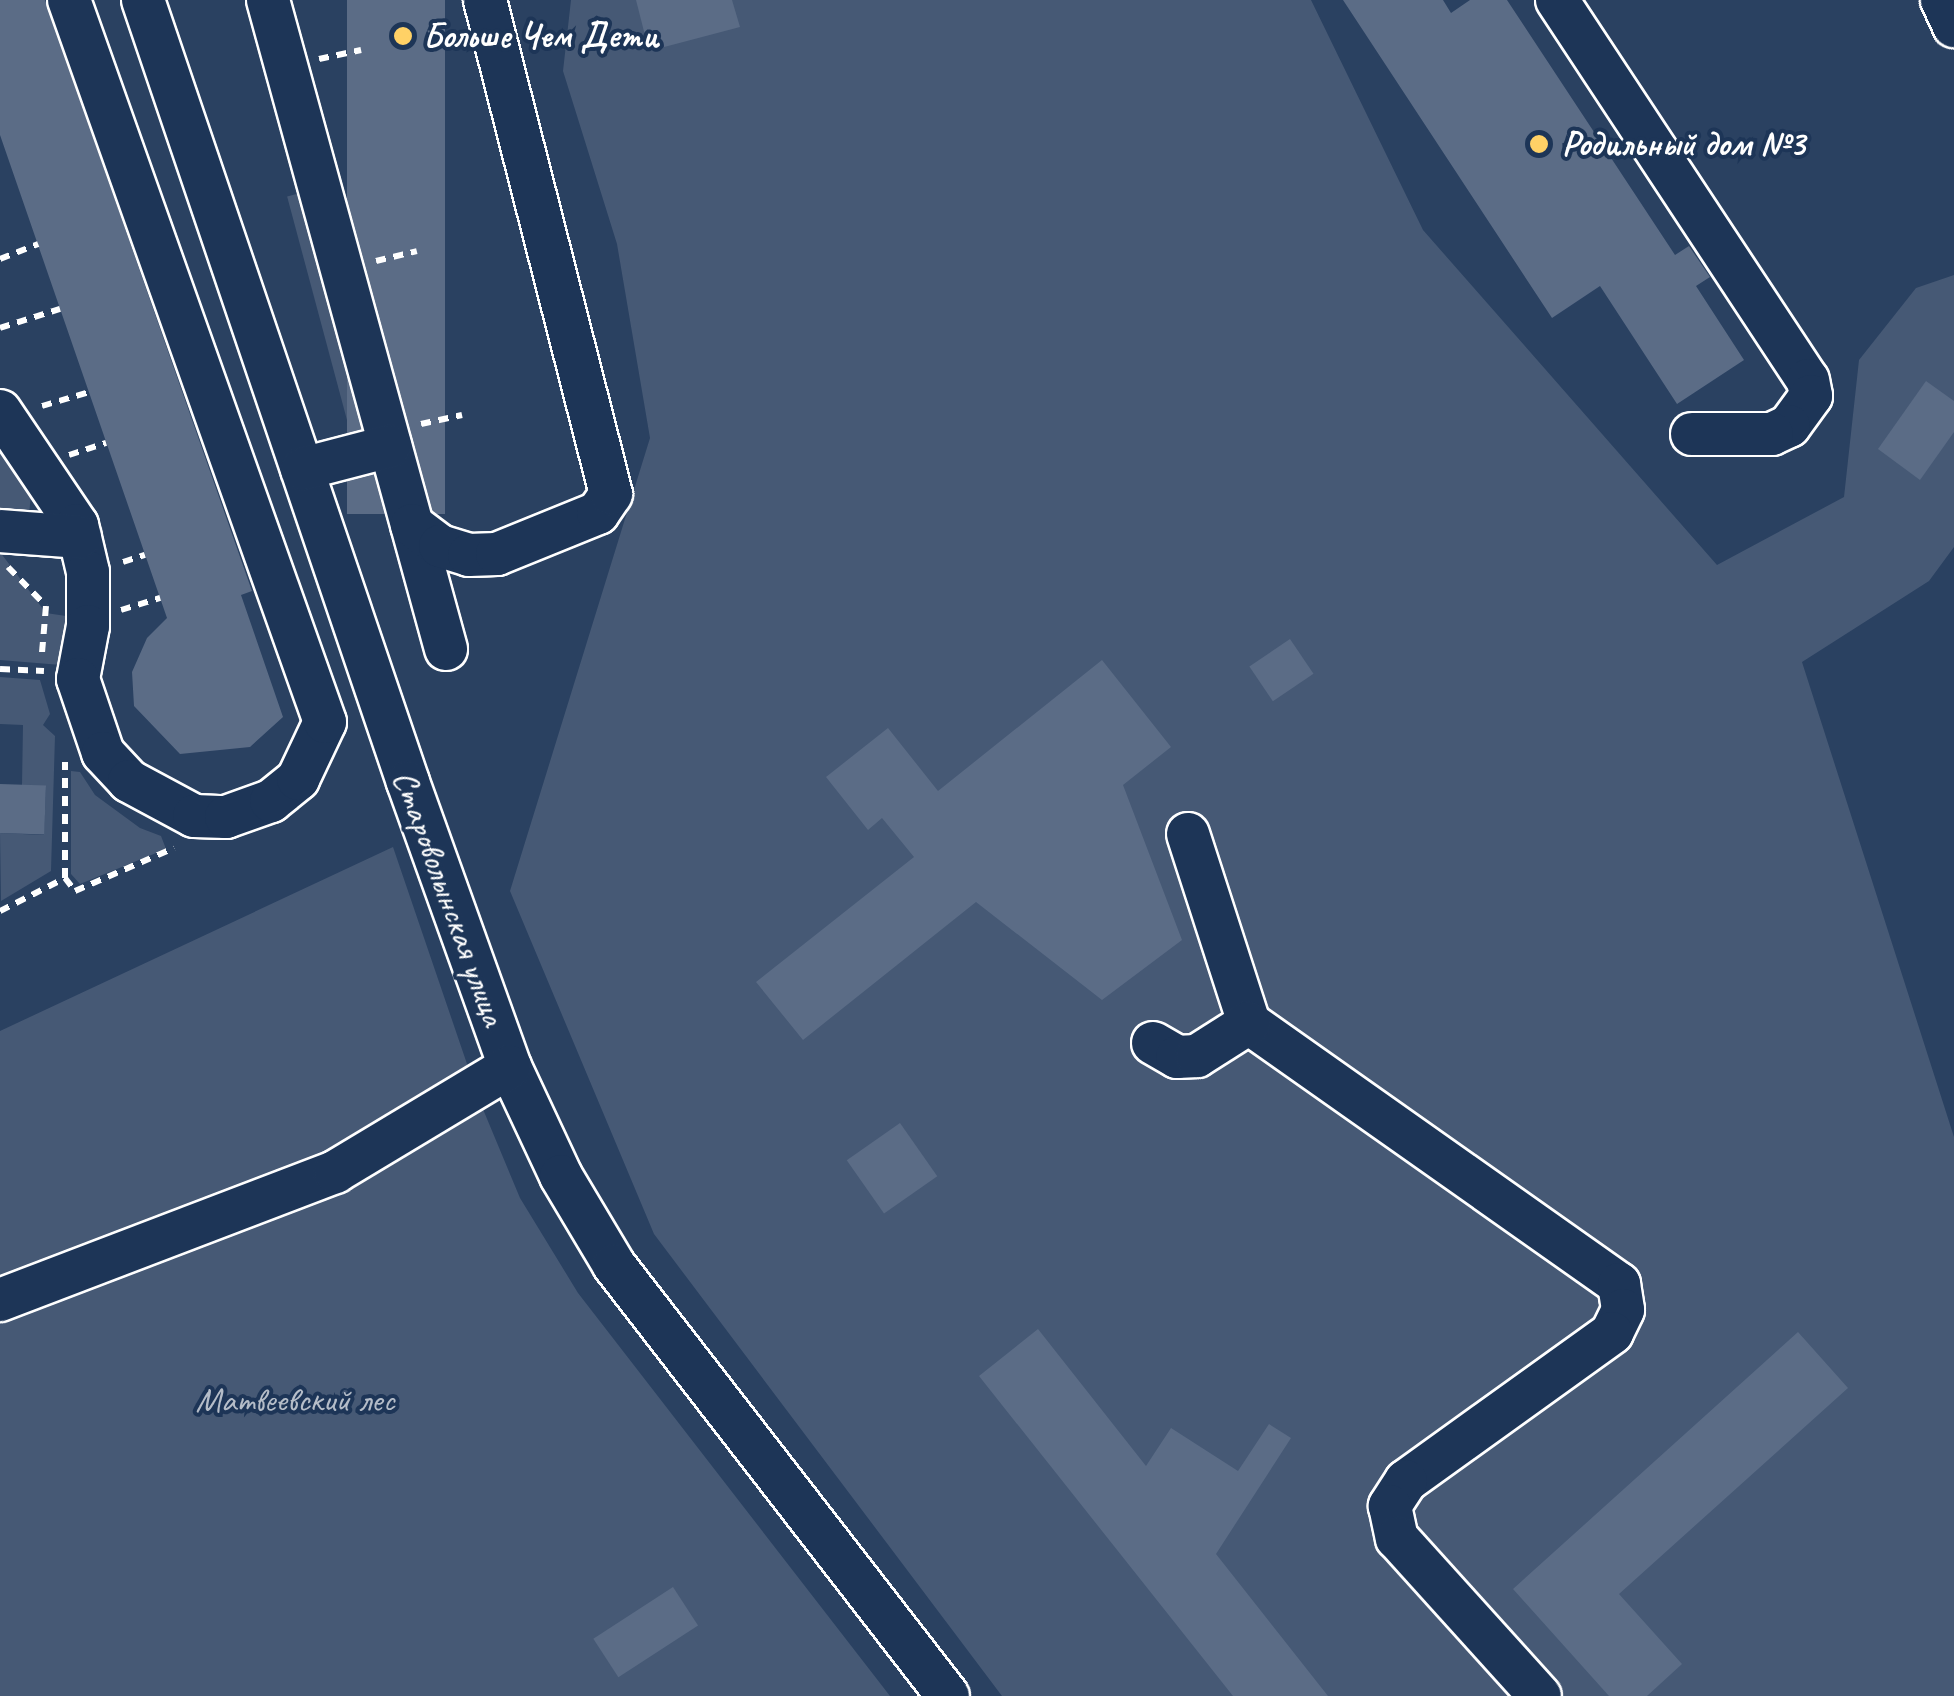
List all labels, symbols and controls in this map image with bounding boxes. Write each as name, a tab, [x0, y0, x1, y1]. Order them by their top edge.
place label: Больше Чем Дети	[423, 15, 652, 57]
marker: Больше Чем Дети	[392, 25, 414, 47]
place label: Родильный дом №3	[1562, 123, 1805, 165]
marker: Родильный дом №3	[1526, 131, 1552, 157]
street label: Староволынская улица	[383, 763, 515, 1033]
park label: Матвеевский лес	[195, 1379, 395, 1421]

